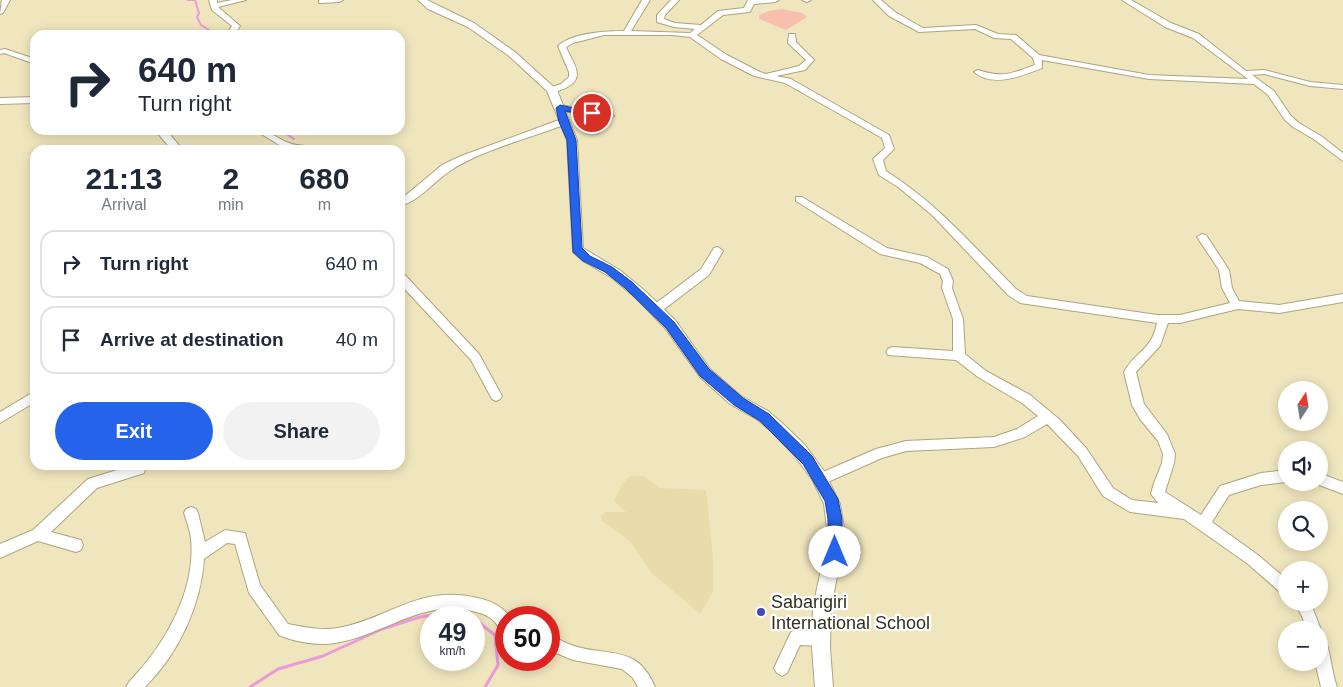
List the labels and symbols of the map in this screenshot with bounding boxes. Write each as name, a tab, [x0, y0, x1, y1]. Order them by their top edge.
pin	[571, 92, 613, 134]
north arrow	[1278, 381, 1328, 431]
position arrow	[808, 525, 860, 577]
place label: Sabarigiri International School	[771, 592, 930, 633]
speed limit sign: 50	[495, 606, 560, 671]
marker: Sabarigiri International School	[755, 606, 767, 618]

